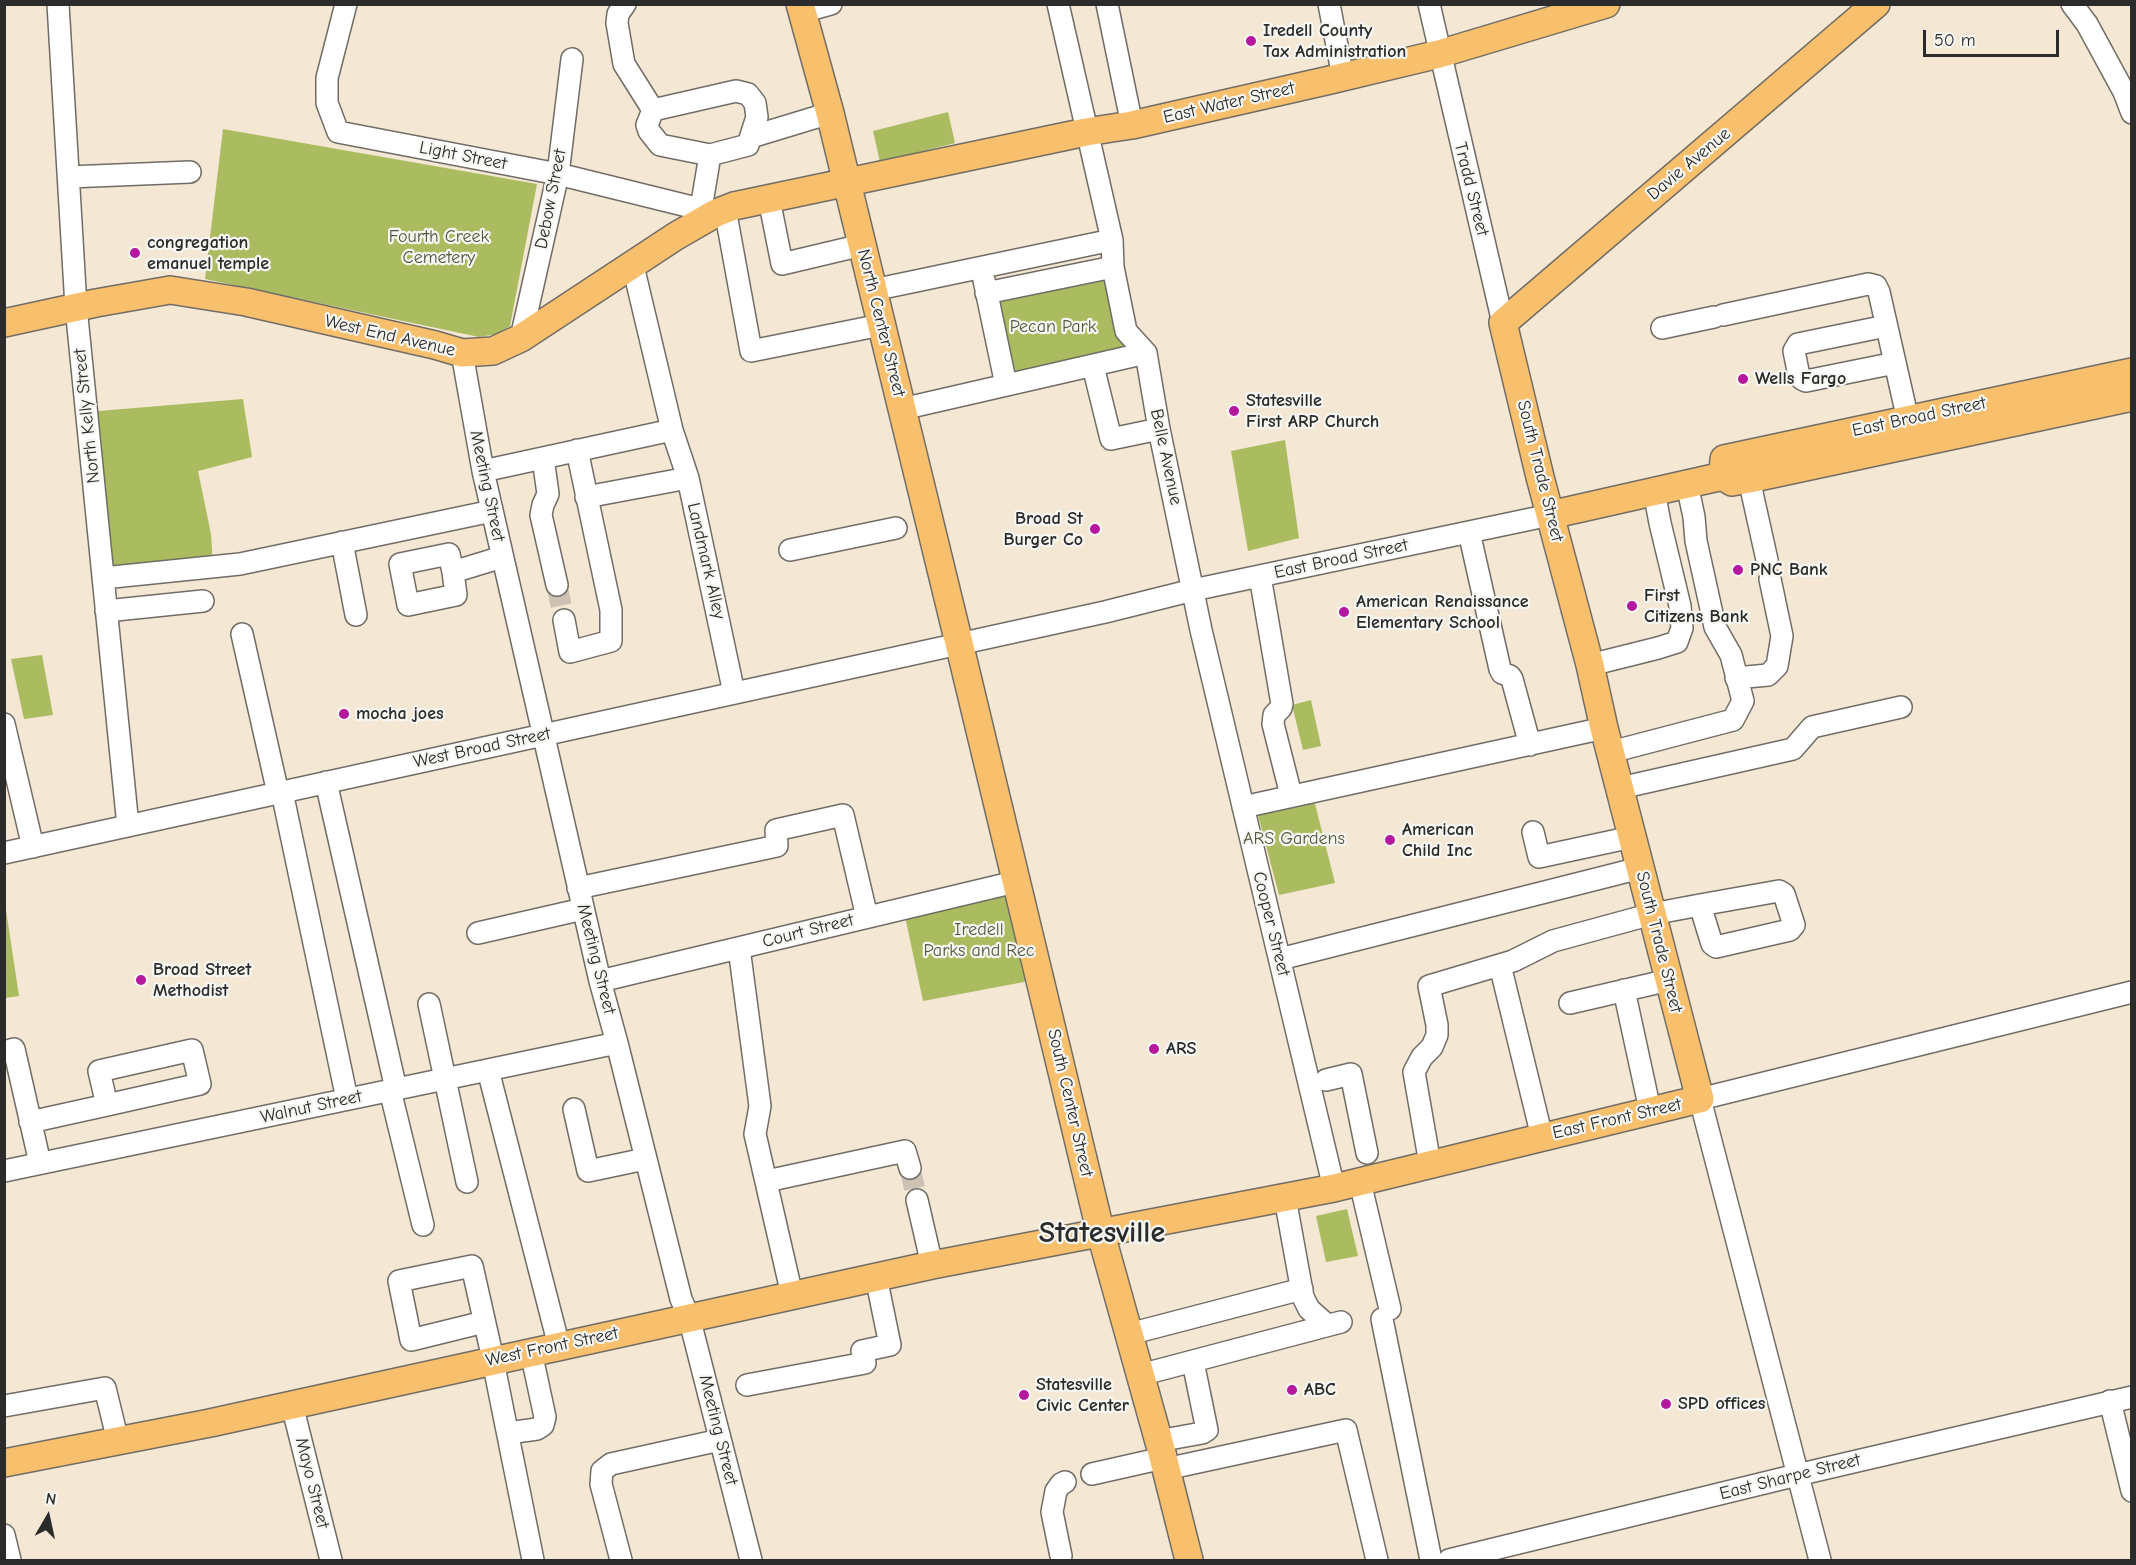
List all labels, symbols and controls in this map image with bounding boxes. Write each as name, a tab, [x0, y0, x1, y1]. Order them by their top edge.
scale bar	[1926, 18, 2062, 56]
place label: Iredell County Tax Administration	[1263, 20, 1406, 63]
text: 50 m	[1934, 30, 1976, 51]
marker: Iredell County Tax Administration	[1244, 34, 1258, 48]
street label: East Water Street	[1161, 77, 1297, 129]
street label: Davie Avenue	[1643, 123, 1735, 205]
street label: Light Street	[417, 137, 509, 175]
street label: Tradd Street	[1449, 140, 1493, 238]
street label: Debow Street	[531, 147, 571, 251]
park label: Fourth Creek Cemetery	[389, 226, 489, 268]
place label: congregation emanuel temple	[147, 232, 269, 274]
marker: congregation emanuel temple	[128, 246, 142, 260]
street label: North Center Street	[852, 247, 910, 399]
street label: West End Avenue	[323, 310, 457, 362]
park label: Pecan Park	[1010, 316, 1096, 338]
street label: North Kelly Street	[69, 348, 105, 484]
place label: Wells Fargo	[1755, 368, 1846, 390]
marker: Wells Fargo	[1736, 372, 1750, 386]
place label: Statesville First ARP Church	[1246, 390, 1379, 432]
street label: East Broad Street	[1850, 392, 1988, 442]
street label: South Trade Street	[1512, 398, 1568, 544]
marker: Statesville First ARP Church	[1227, 404, 1241, 418]
street label: Belle Avenue	[1145, 407, 1187, 507]
street label: Meeting Street	[465, 429, 509, 543]
street label: Landmark Alley	[682, 501, 730, 621]
place label: Broad St Burger Co	[1003, 508, 1083, 550]
marker: Broad St Burger Co	[1088, 522, 1102, 536]
street label: East Broad Street	[1272, 534, 1410, 584]
place label: PNC Bank	[1750, 559, 1828, 581]
marker: PNC Bank	[1731, 563, 1745, 577]
place label: First Citizens Bank	[1644, 585, 1748, 628]
place label: American Renaissance Elementary School	[1356, 591, 1529, 634]
marker: First Citizens Bank	[1625, 599, 1639, 613]
marker: American Renaissance Elementary School	[1337, 605, 1351, 619]
place label: mocha joes	[356, 703, 444, 725]
marker: mocha joes	[337, 707, 351, 721]
street label: West Broad Street	[412, 723, 552, 773]
place label: American Child Inc	[1402, 819, 1474, 862]
park label: ARS Gardens	[1243, 828, 1345, 850]
marker: American Child Inc	[1383, 833, 1397, 847]
street label: South Trade Street	[1631, 869, 1687, 1015]
street label: Cooper Street	[1248, 870, 1294, 978]
street label: Meeting Street	[572, 902, 620, 1016]
street label: Court Street	[760, 909, 856, 953]
park label: Iredell Parks and Rec	[924, 919, 1034, 962]
place label: Broad Street Methodist	[153, 959, 251, 1002]
marker: Broad Street Methodist	[134, 973, 148, 987]
street label: South Center Street	[1042, 1027, 1098, 1179]
place label: ARS	[1166, 1038, 1196, 1060]
marker: ARS	[1147, 1042, 1161, 1056]
street label: Walnut Street	[258, 1086, 364, 1128]
street label: East Front Street	[1550, 1094, 1684, 1144]
district label: Statesville	[1039, 1216, 1165, 1252]
street label: West Front Street	[484, 1322, 620, 1372]
street label: Meeting Street	[694, 1373, 742, 1487]
place label: Statesville Civic Center	[1036, 1374, 1129, 1416]
place label: ABC	[1304, 1379, 1336, 1401]
marker: ABC	[1285, 1383, 1299, 1397]
marker: Statesville Civic Center	[1017, 1388, 1031, 1402]
place label: SPD offices	[1678, 1393, 1765, 1415]
marker: SPD offices	[1659, 1397, 1673, 1411]
street label: Mayo Street	[290, 1435, 334, 1531]
street label: East Sharpe Street	[1717, 1449, 1863, 1505]
north arrow	[18, 1487, 78, 1547]
text: N	[44, 1490, 57, 1509]

